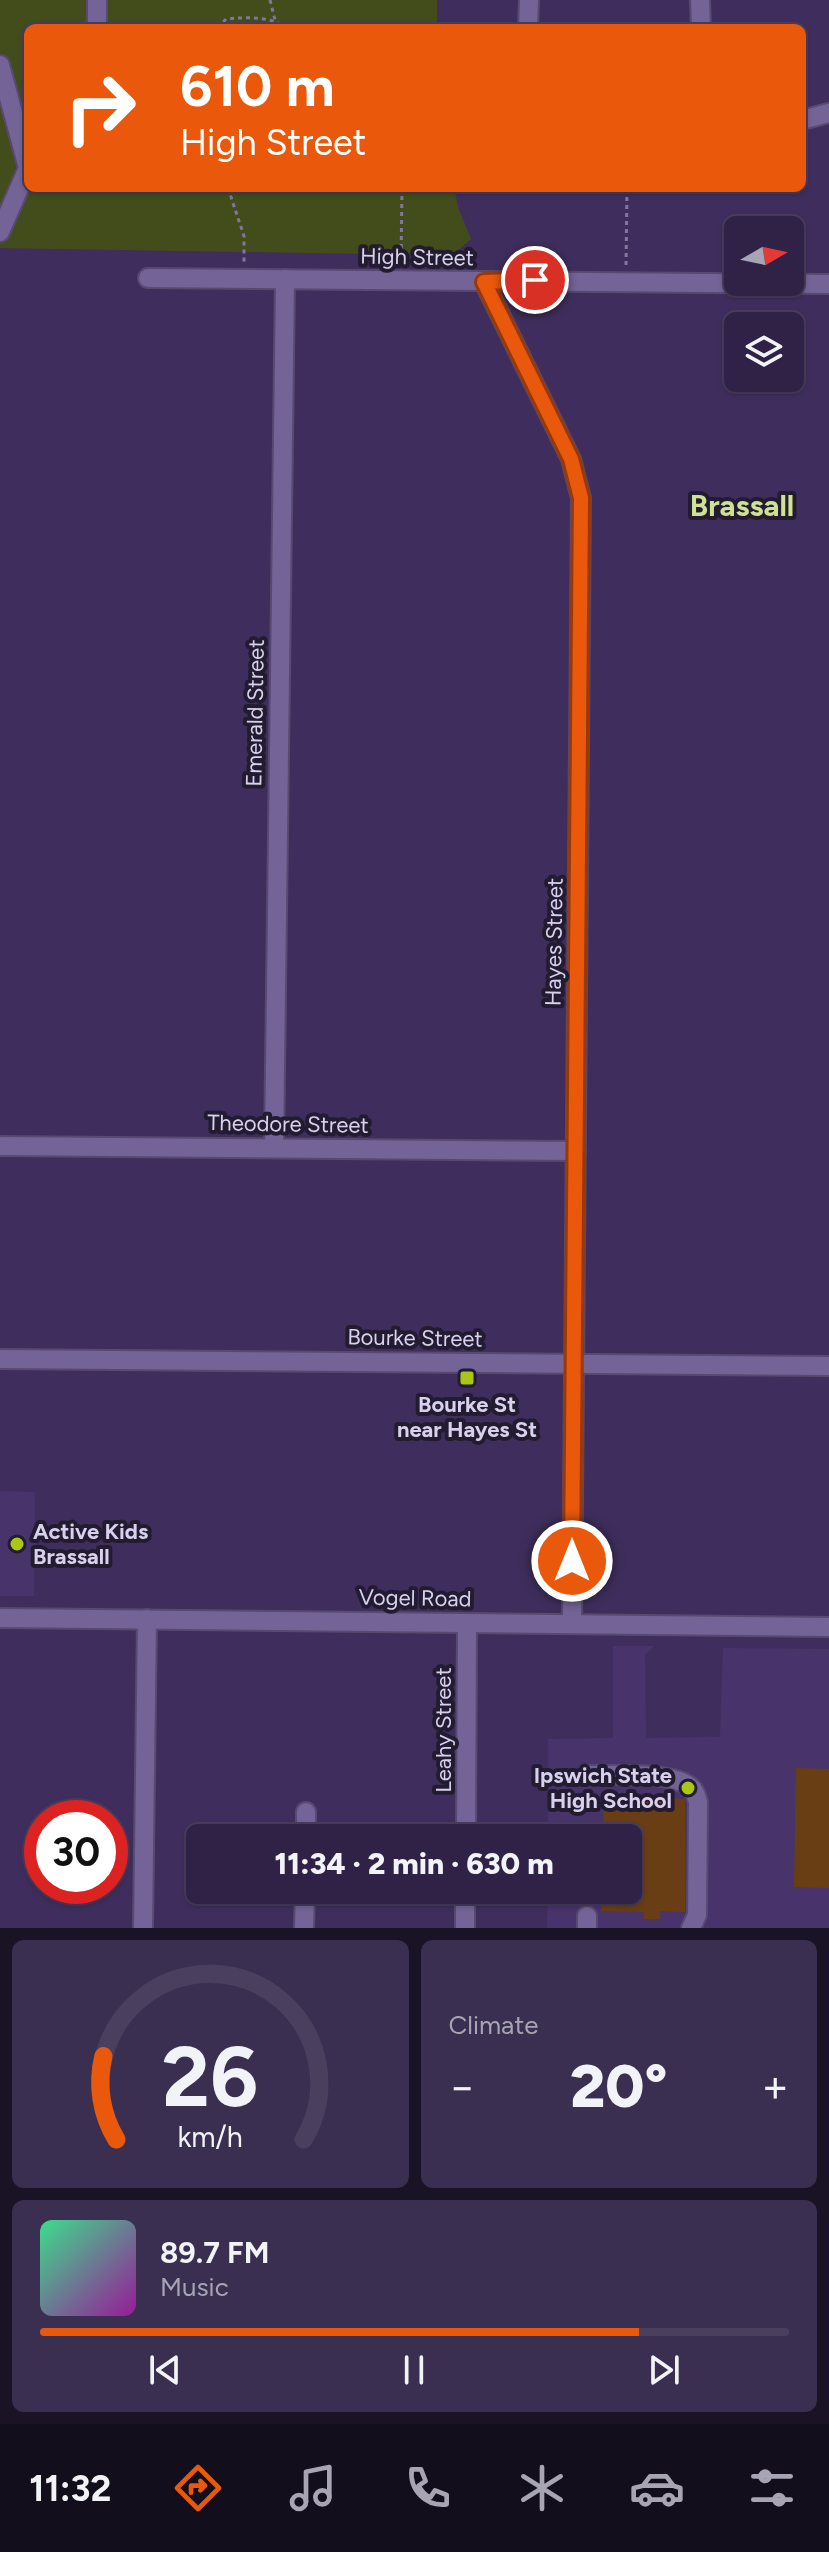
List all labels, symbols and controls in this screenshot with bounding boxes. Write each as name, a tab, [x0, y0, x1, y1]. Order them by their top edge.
text: 610 m	[180, 53, 335, 120]
icon: right	[48, 56, 152, 160]
text: High Street	[180, 121, 366, 164]
north arrow	[724, 216, 804, 296]
map controls	[724, 216, 804, 392]
street label: High Street	[360, 243, 474, 271]
pin	[501, 246, 569, 314]
icon: arrive	[513, 258, 557, 302]
button: layers	[724, 312, 804, 392]
district label: Brassall	[690, 487, 794, 524]
street label: Emerald Street	[240, 639, 270, 787]
street label: Hayes Street	[539, 878, 569, 1006]
street label: Theodore Street	[207, 1109, 369, 1139]
street label: Bourke Street	[347, 1323, 483, 1353]
marker: Bourke St near Hayes St	[458, 1369, 476, 1387]
place label: Bourke St near Hayes St	[397, 1391, 537, 1443]
place label: Active Kids Brassall	[33, 1518, 148, 1570]
position arrow	[530, 1519, 614, 1603]
marker: Active Kids Brassall	[8, 1535, 26, 1553]
street label: Vogel Road	[358, 1584, 472, 1612]
street label: Leahy Street	[430, 1667, 457, 1793]
place label: Ipswich State High School	[534, 1762, 672, 1814]
marker: Ipswich State High School	[679, 1779, 697, 1797]
speed limit sign: 30	[24, 1800, 128, 1904]
text: 11:34 · 2 min · 630 m	[274, 1845, 554, 1882]
text: Climate	[449, 2009, 538, 2041]
text: 26	[162, 2027, 258, 2127]
text: 20°	[570, 2050, 667, 2122]
text: −	[449, 2060, 476, 2113]
text: +	[762, 2060, 789, 2113]
text: km/h	[178, 2120, 243, 2154]
text: 89.7 FM	[160, 2234, 269, 2271]
text: Music	[160, 2271, 229, 2303]
icon: previous	[143, 2348, 187, 2392]
icon: pause	[392, 2348, 436, 2392]
icon: next	[642, 2348, 686, 2392]
icon: directions	[170, 2460, 226, 2516]
icon: music	[285, 2460, 341, 2516]
icon: phone	[400, 2460, 456, 2516]
icon: climate	[514, 2460, 570, 2516]
icon: car	[629, 2460, 685, 2516]
icon: filters	[744, 2460, 800, 2516]
text: 11:32	[29, 2467, 111, 2510]

